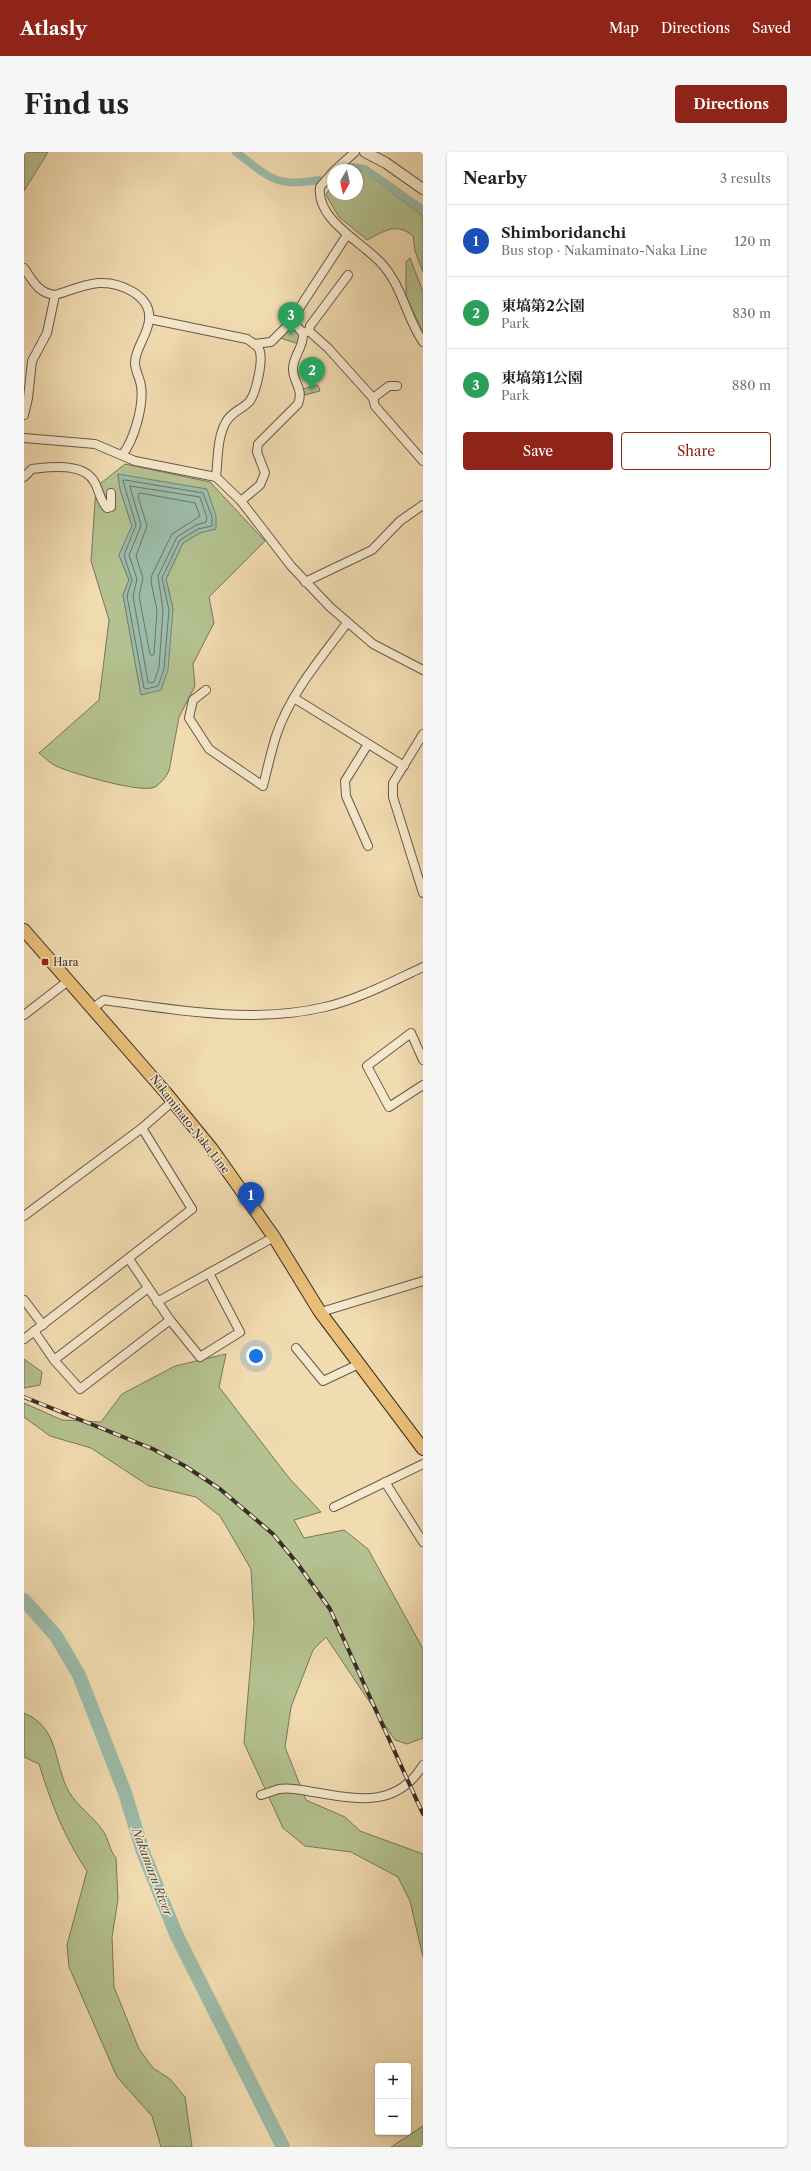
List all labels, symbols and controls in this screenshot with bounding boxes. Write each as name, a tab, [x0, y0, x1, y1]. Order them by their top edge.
text: Atlasly	[20, 17, 87, 40]
text: Map	[609, 19, 639, 37]
text: Directions	[661, 19, 730, 37]
text: Saved	[752, 19, 791, 37]
button: Directions	[675, 85, 787, 123]
text: Find us	[24, 87, 129, 121]
north arrow	[327, 164, 363, 200]
text: Nearby	[463, 168, 527, 188]
text: 3 results	[720, 170, 771, 186]
text: Shimboridanchi	[501, 223, 626, 242]
text: 1	[473, 233, 479, 249]
text: 120 m	[734, 233, 771, 249]
text: Bus stop · Nakaminato-Naka Line	[501, 242, 707, 258]
text: 東塙第2公園	[501, 296, 585, 315]
pin: 3	[278, 302, 304, 335]
text: 2	[472, 305, 480, 321]
text: 830 m	[732, 305, 771, 321]
text: Park	[501, 315, 529, 331]
pin: 2	[299, 357, 325, 390]
text: 東塙第1公園	[501, 368, 583, 387]
text: 3	[472, 377, 480, 393]
text: 880 m	[732, 377, 771, 393]
text: Park	[501, 387, 529, 403]
button: Save	[463, 432, 613, 470]
button: Share	[621, 432, 771, 470]
place label: Hara	[53, 955, 79, 969]
marker: Hara	[40, 957, 50, 967]
street label: Nakaminato-Naka Line	[147, 1072, 233, 1176]
pin: 1	[238, 1182, 264, 1215]
your location	[246, 1346, 266, 1366]
water label: Nakamaru River	[128, 1825, 177, 1919]
map controls	[375, 2063, 411, 2135]
button: +	[375, 2063, 411, 2099]
button: −	[375, 2099, 411, 2135]

